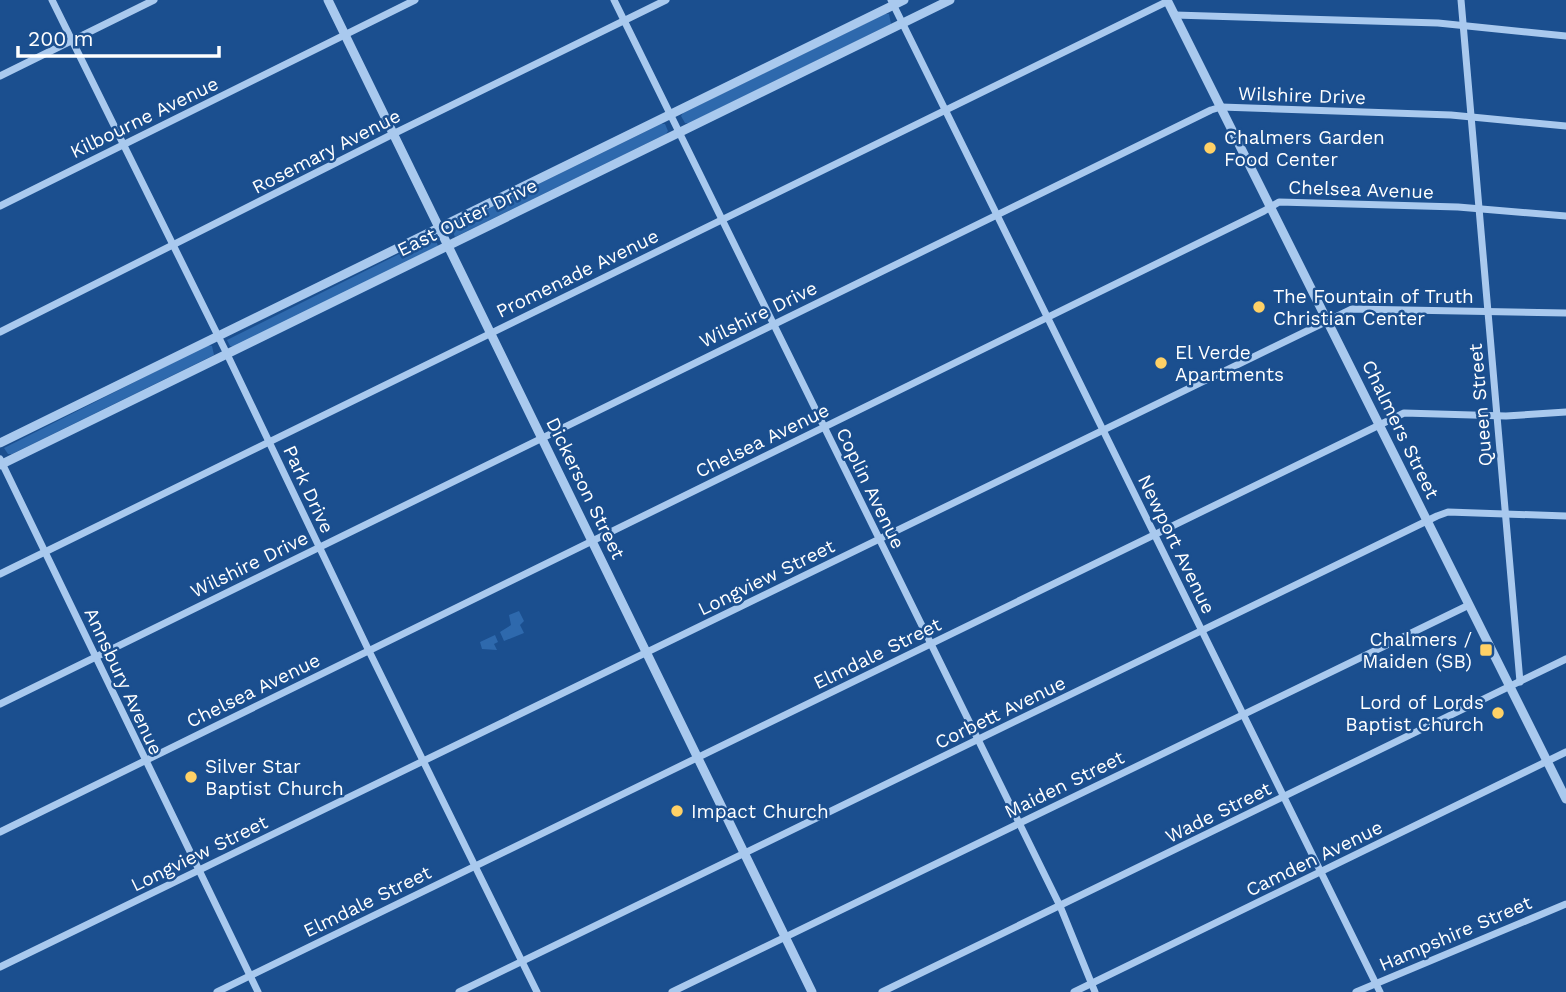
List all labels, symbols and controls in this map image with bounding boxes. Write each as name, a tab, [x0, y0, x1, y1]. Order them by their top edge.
scale bar	[18, 14, 219, 58]
text: 200 m	[28, 26, 94, 51]
street label: Kilbourne Avenue	[66, 72, 222, 163]
street label: Wilshire Drive	[1238, 82, 1366, 109]
street label: Rosemary Avenue	[248, 104, 404, 199]
place label: Chalmers Garden Food Center	[1224, 126, 1385, 171]
marker: Chalmers Garden Food Center	[1202, 140, 1218, 156]
street label: East Outer Drive	[393, 174, 541, 261]
street label: Chelsea Avenue	[1288, 175, 1434, 204]
street label: Promenade Avenue	[492, 224, 662, 323]
street label: Wilshire Drive	[696, 276, 821, 353]
place label: The Fountain of Truth Christian Center	[1273, 285, 1474, 330]
marker: The Fountain of Truth Christian Center	[1251, 299, 1267, 315]
place label: El Verde Apartments	[1175, 341, 1284, 386]
street label: Queen Street	[1464, 343, 1497, 467]
marker: El Verde Apartments	[1153, 355, 1169, 371]
street label: Chalmers Street	[1357, 356, 1444, 502]
street label: Chelsea Avenue	[692, 398, 833, 483]
street label: Dickerson Street	[541, 414, 630, 563]
street label: Coplin Avenue	[831, 424, 910, 553]
street label: Park Drive	[278, 442, 339, 537]
street label: Newport Avenue	[1133, 471, 1220, 617]
street label: Wilshire Drive	[187, 526, 312, 603]
street label: Longview Street	[694, 534, 838, 620]
street label: Annsbury Avenue	[79, 604, 168, 758]
street label: Elmdale Street	[810, 613, 945, 694]
place label: Chalmers / Maiden (SB)	[1362, 628, 1472, 673]
marker: Chalmers / Maiden (SB)	[1478, 642, 1494, 658]
street label: Chelsea Avenue	[183, 648, 324, 733]
street label: Corbett Avenue	[931, 671, 1069, 754]
place label: Lord of Lords Baptist Church	[1345, 691, 1484, 736]
marker: Lord of Lords Baptist Church	[1490, 705, 1506, 721]
street label: Maiden Street	[1001, 746, 1128, 823]
place label: Silver Star Baptist Church	[205, 755, 344, 800]
marker: Silver Star Baptist Church	[183, 769, 199, 785]
street label: Wade Street	[1162, 777, 1275, 848]
place label: Impact Church	[691, 800, 829, 823]
marker: Impact Church	[669, 803, 685, 819]
street label: Longview Street	[127, 810, 271, 896]
street label: Camden Avenue	[1242, 815, 1386, 902]
street label: Elmdale Street	[300, 861, 435, 942]
street label: Hampshire Street	[1375, 891, 1535, 976]

